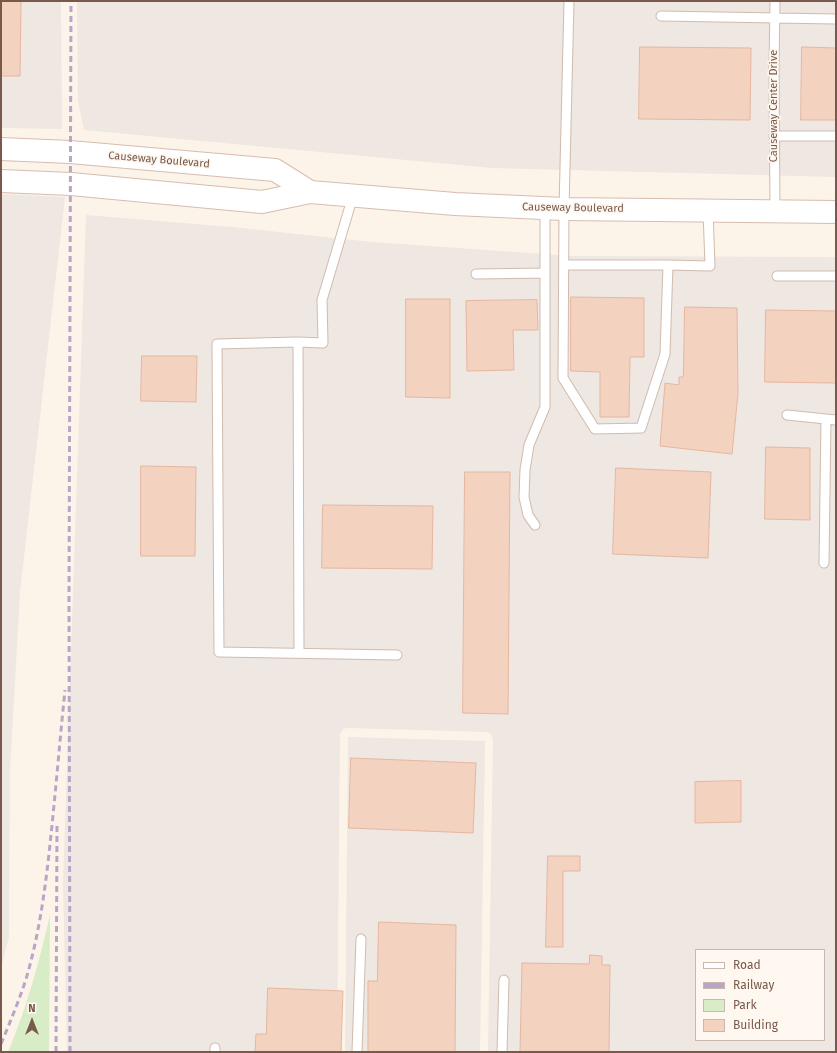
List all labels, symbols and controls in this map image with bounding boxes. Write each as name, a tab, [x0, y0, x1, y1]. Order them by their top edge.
street label: Causeway Center Drive	[767, 50, 781, 162]
street label: Causeway Boulevard	[108, 149, 210, 171]
street label: Causeway Boulevard	[522, 201, 624, 215]
legend	[695, 949, 825, 1041]
text: Road	[733, 958, 761, 972]
text: Railway	[733, 978, 774, 992]
text: Park	[733, 998, 757, 1012]
north arrow	[12, 1001, 52, 1041]
text: N	[28, 1002, 36, 1015]
text: Building	[733, 1018, 778, 1032]

